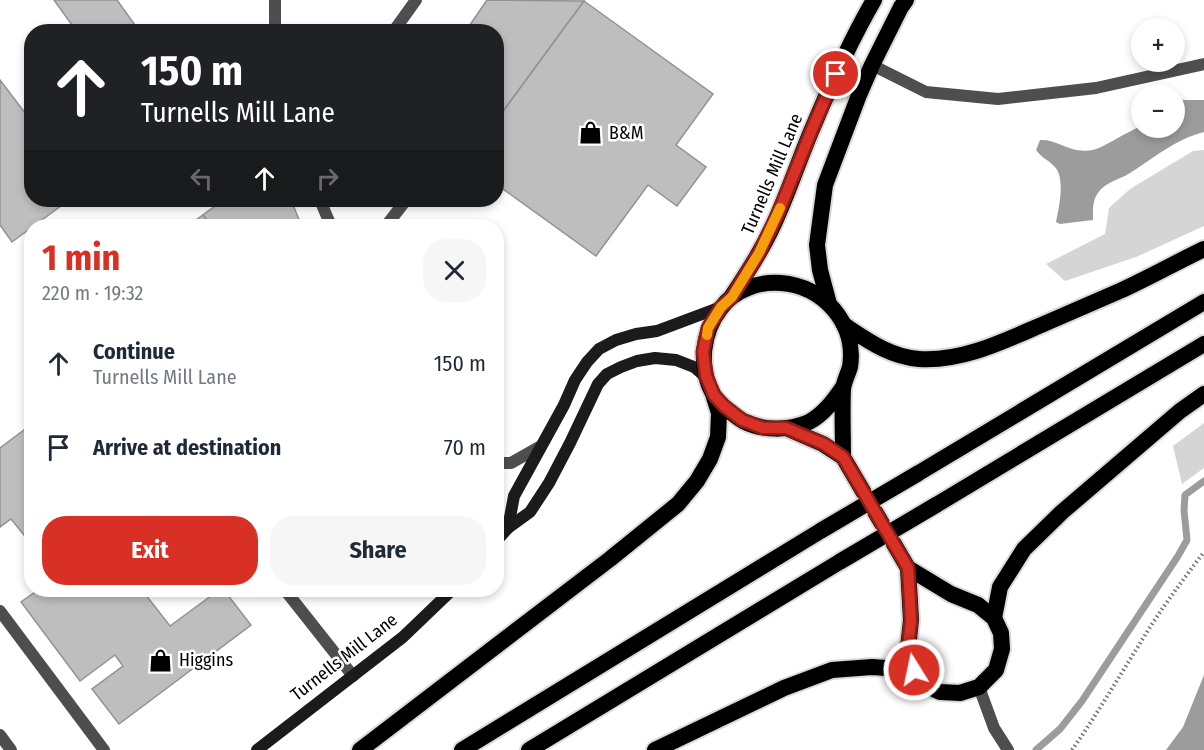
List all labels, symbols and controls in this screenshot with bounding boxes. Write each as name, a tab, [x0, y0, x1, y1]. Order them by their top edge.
map controls	[1131, 18, 1185, 138]
button: +	[1131, 18, 1185, 72]
text: 150 m	[141, 46, 243, 96]
icon: ahead	[42, 48, 120, 126]
pin	[810, 48, 861, 99]
icon: arrive	[819, 57, 852, 90]
button: −	[1131, 84, 1185, 138]
text: Turnells Mill Lane	[141, 97, 335, 129]
street label: Turnells Mill Lane	[737, 110, 807, 238]
shop icon: B&M	[578, 120, 604, 146]
place label: B&M	[609, 122, 644, 144]
icon: left	[185, 162, 218, 195]
icon: ahead	[248, 162, 281, 195]
icon: right	[311, 162, 344, 195]
text: 1 min	[42, 236, 120, 280]
button: close	[423, 239, 486, 302]
text: 220 m · 19:32	[42, 281, 143, 305]
text: Continue	[93, 338, 175, 365]
icon: ahead	[42, 347, 75, 380]
text: 150 m	[434, 350, 486, 377]
text: Turnells Mill Lane	[93, 365, 237, 389]
icon: arrive	[42, 431, 75, 464]
text: Arrive at destination	[93, 434, 281, 461]
text: 70 m	[444, 434, 486, 461]
button: Exit	[42, 516, 258, 585]
button: Share	[270, 516, 486, 585]
street label: Turnells Mill Lane	[286, 608, 402, 705]
position arrow	[882, 638, 946, 702]
shop icon: Higgins	[148, 647, 174, 673]
place label: Higgins	[179, 649, 233, 671]

